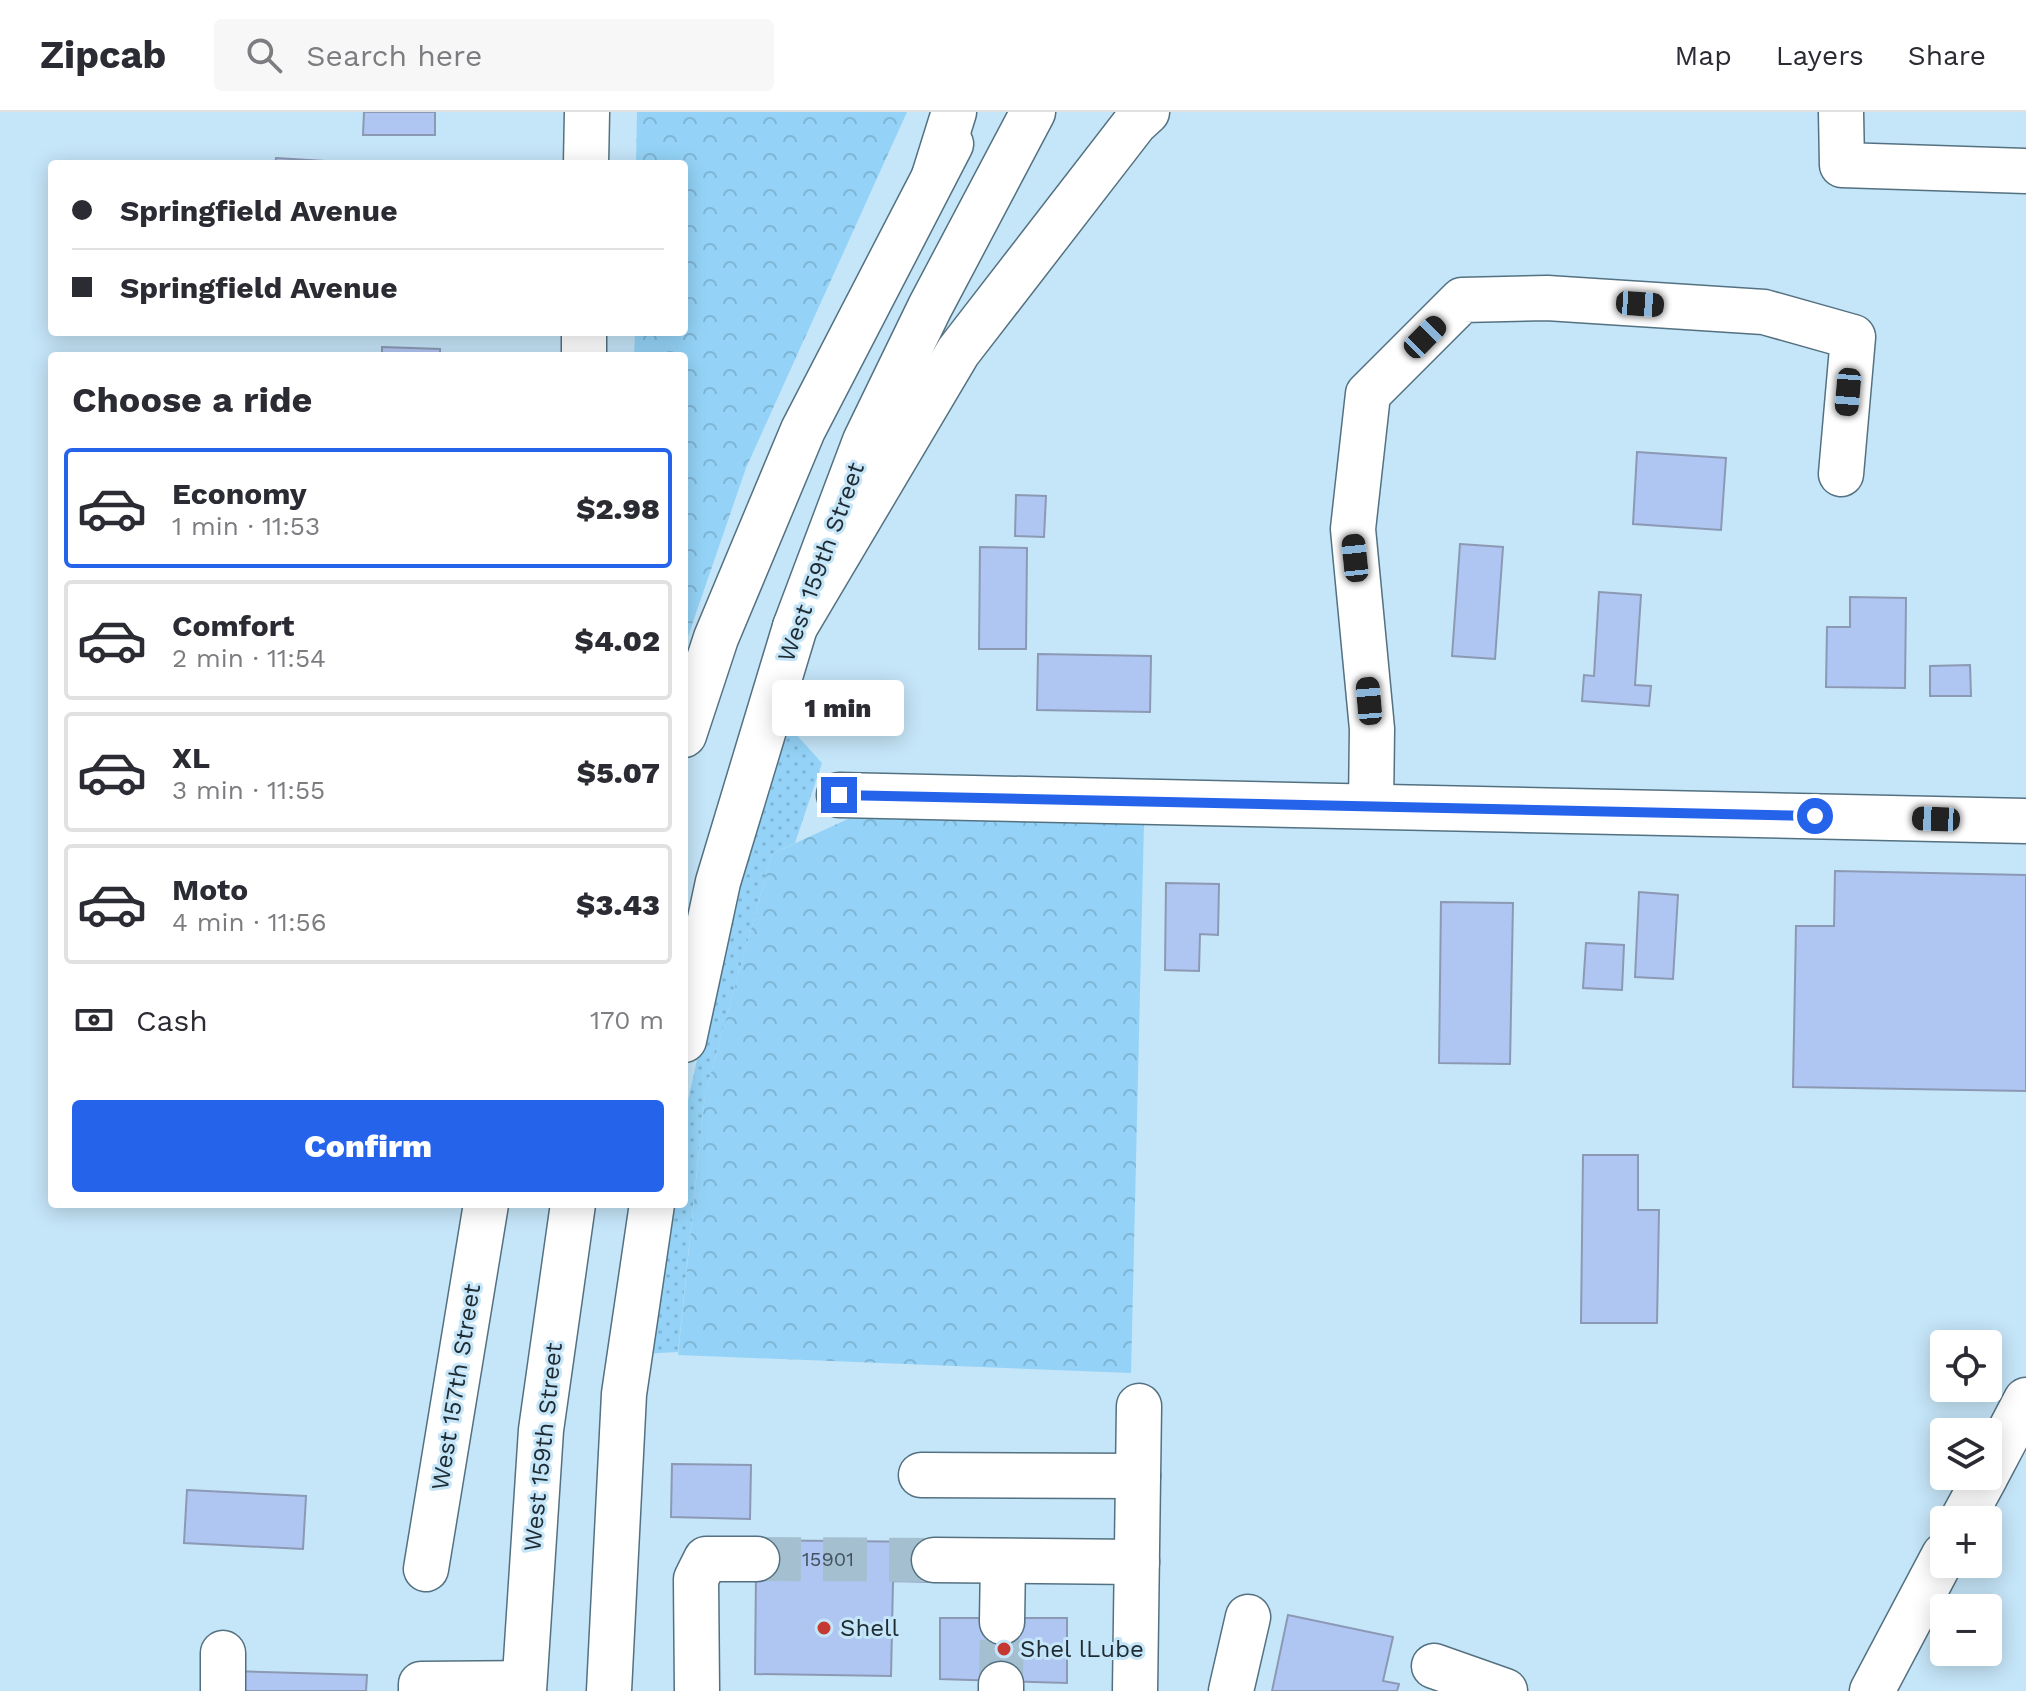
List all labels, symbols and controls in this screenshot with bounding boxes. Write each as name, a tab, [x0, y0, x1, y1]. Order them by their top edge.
search box	[214, 19, 774, 91]
text: Zipcab	[40, 33, 166, 77]
icon: search	[242, 33, 286, 77]
text: Search here	[306, 38, 482, 73]
text: Map	[1675, 39, 1732, 72]
text: Layers	[1776, 39, 1864, 72]
text: Share	[1908, 39, 1986, 72]
text: Springfield Avenue	[120, 193, 398, 228]
text: Springfield Avenue	[120, 270, 398, 305]
car	[1615, 290, 1665, 318]
car	[1400, 312, 1450, 362]
car	[1834, 367, 1862, 417]
text: Choose a ride	[72, 379, 312, 421]
street label: West 159th Street	[772, 459, 870, 665]
icon: car	[76, 472, 148, 544]
text: Economy	[172, 476, 307, 511]
text: $2.98	[576, 491, 660, 526]
text: 1 min · 11:53	[172, 511, 320, 541]
car	[1341, 533, 1369, 583]
icon: car	[76, 604, 148, 676]
text: Comfort	[172, 608, 294, 643]
text: $4.02	[574, 623, 660, 658]
text: 2 min · 11:54	[172, 643, 326, 673]
car	[1355, 676, 1383, 726]
callout: 1 min	[773, 679, 905, 735]
text: 1 min	[805, 693, 871, 723]
icon: car	[76, 736, 148, 808]
text: XL	[172, 740, 210, 775]
text: $5.07	[577, 755, 660, 790]
text: 3 min · 11:55	[172, 775, 325, 805]
route end	[821, 777, 857, 813]
route start	[1797, 798, 1833, 834]
car	[1912, 806, 1960, 832]
icon: car	[76, 868, 148, 940]
text: Moto	[172, 872, 248, 907]
text: $3.43	[576, 887, 660, 922]
text: 4 min · 11:56	[172, 907, 327, 937]
icon: cash	[72, 998, 116, 1042]
text: Cash	[136, 1003, 208, 1038]
text: 170 m	[590, 1005, 664, 1035]
button: Confirm	[72, 1100, 664, 1192]
street label: West 157th Street	[426, 1282, 486, 1492]
map controls	[1930, 1330, 2002, 1666]
button: locate	[1930, 1330, 2002, 1402]
street label: West 159th Street	[518, 1341, 568, 1553]
button: layers	[1930, 1418, 2002, 1490]
button: +	[1930, 1506, 2002, 1578]
house number: 15901	[802, 1547, 854, 1571]
button: −	[1930, 1594, 2002, 1666]
place label: Shell	[840, 1614, 899, 1642]
marker: Shell	[815, 1619, 833, 1637]
place label: Shel lLube	[1020, 1635, 1144, 1663]
marker: Shel lLube	[995, 1640, 1013, 1658]

